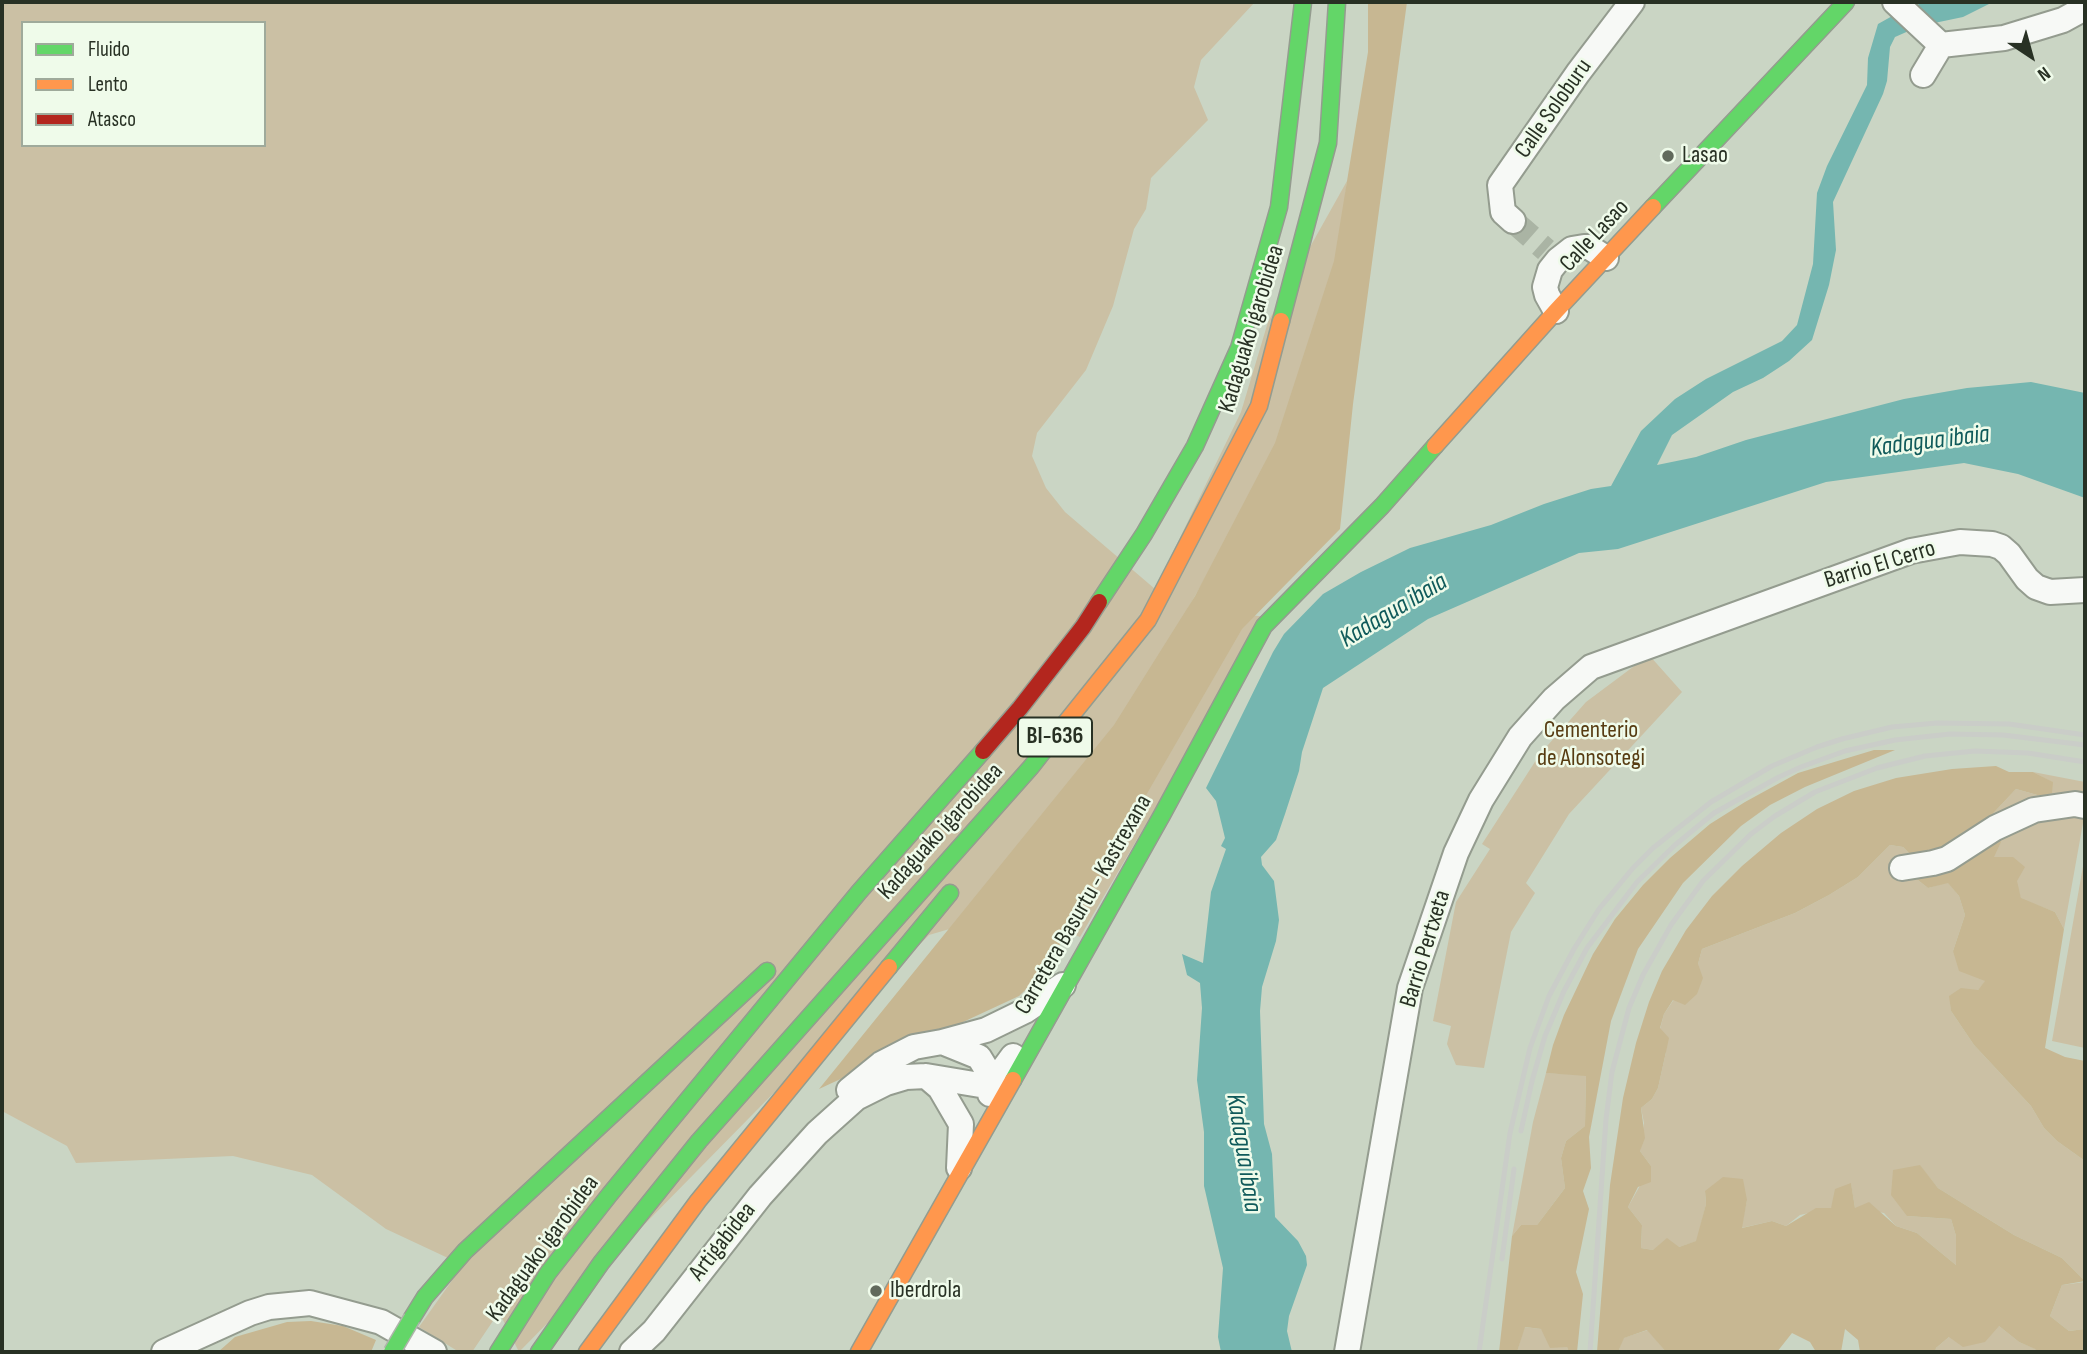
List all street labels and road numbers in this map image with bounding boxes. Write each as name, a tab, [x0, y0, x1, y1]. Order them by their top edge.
street label: Calle Soloburu	[1509, 54, 1599, 164]
street label: Calle Lasao	[1554, 194, 1636, 278]
street label: Kadaguako igarobidea	[1213, 242, 1291, 416]
street label: Barrio El Cerro	[1821, 534, 1939, 596]
road number: BI-636	[1018, 718, 1092, 757]
street label: Kadaguako igarobidea	[872, 758, 1010, 906]
street label: Carretera Basurtu - Kastrexana	[1009, 790, 1159, 1020]
street label: Barrio Pertxeta	[1395, 887, 1457, 1011]
street label: Kadaguako igarobidea	[480, 1170, 606, 1328]
street label: Artigabidea	[683, 1197, 763, 1287]

